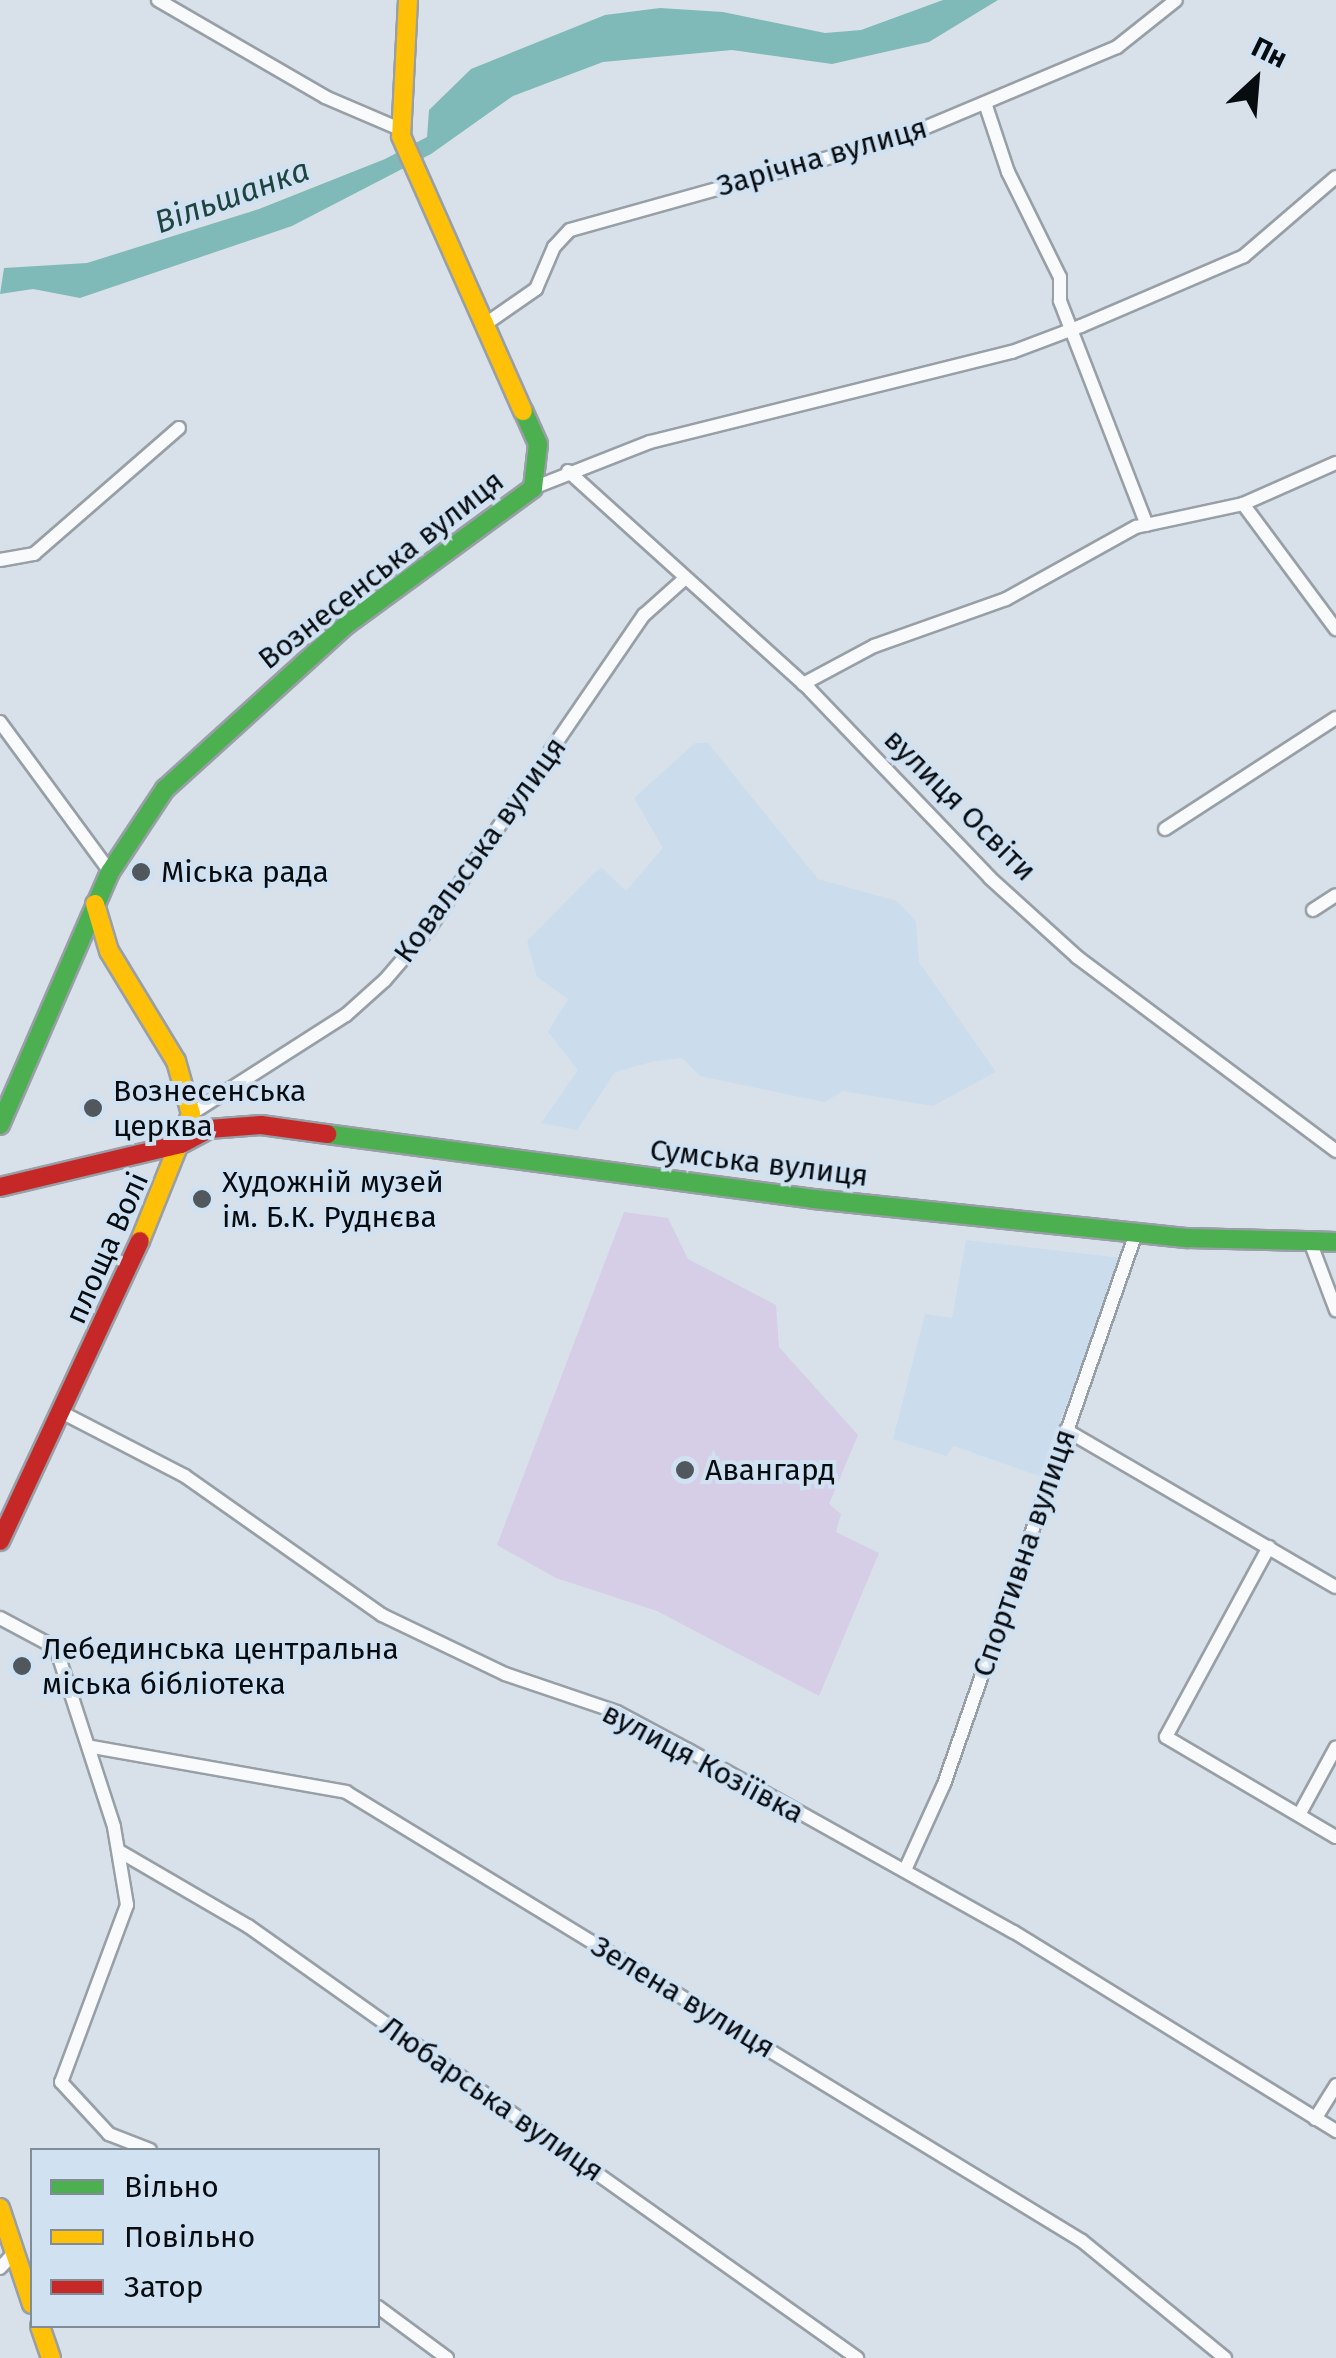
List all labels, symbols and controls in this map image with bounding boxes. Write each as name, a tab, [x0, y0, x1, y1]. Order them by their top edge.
north arrow	[1206, 30, 1306, 130]
text: Пн	[1246, 30, 1292, 75]
street label: Зарічна вулиця	[713, 110, 931, 204]
water label: Вільшанка	[149, 150, 315, 242]
street label: Вознесенська вулиця	[251, 463, 511, 677]
street label: вулиця Освіти	[876, 721, 1044, 889]
street label: Ковальська вулиця	[386, 730, 574, 970]
place label: Міська рада	[161, 854, 329, 890]
marker: Міська рада	[130, 861, 152, 883]
place label: Вознесенська церква	[113, 1073, 306, 1144]
marker: Вознесенська церква	[82, 1097, 104, 1119]
street label: Сумська вулиця	[648, 1132, 870, 1194]
place label: Художній музей ім. Б.К. Руднєва	[222, 1164, 444, 1234]
street label: площа Волі	[58, 1167, 156, 1329]
marker: Художній музей ім. Б.К. Руднєва	[191, 1188, 213, 1210]
street label: Спортивна вулиця	[965, 1424, 1083, 1682]
place label: Авангард	[705, 1452, 835, 1488]
marker: Авангард	[674, 1459, 696, 1481]
place label: Лебединська центральна міська бібліотека	[42, 1631, 399, 1702]
marker: Лебединська центральна міська бібліотека	[11, 1655, 33, 1677]
street label: вулиця Козіївка	[596, 1695, 810, 1831]
street label: Зелена вулиця	[585, 1928, 781, 2066]
street label: Любарська вулиця	[374, 2009, 610, 2189]
legend	[30, 2148, 380, 2328]
text: Вільно	[124, 2169, 219, 2205]
text: Повільно	[124, 2219, 255, 2255]
text: Затор	[124, 2269, 203, 2305]

